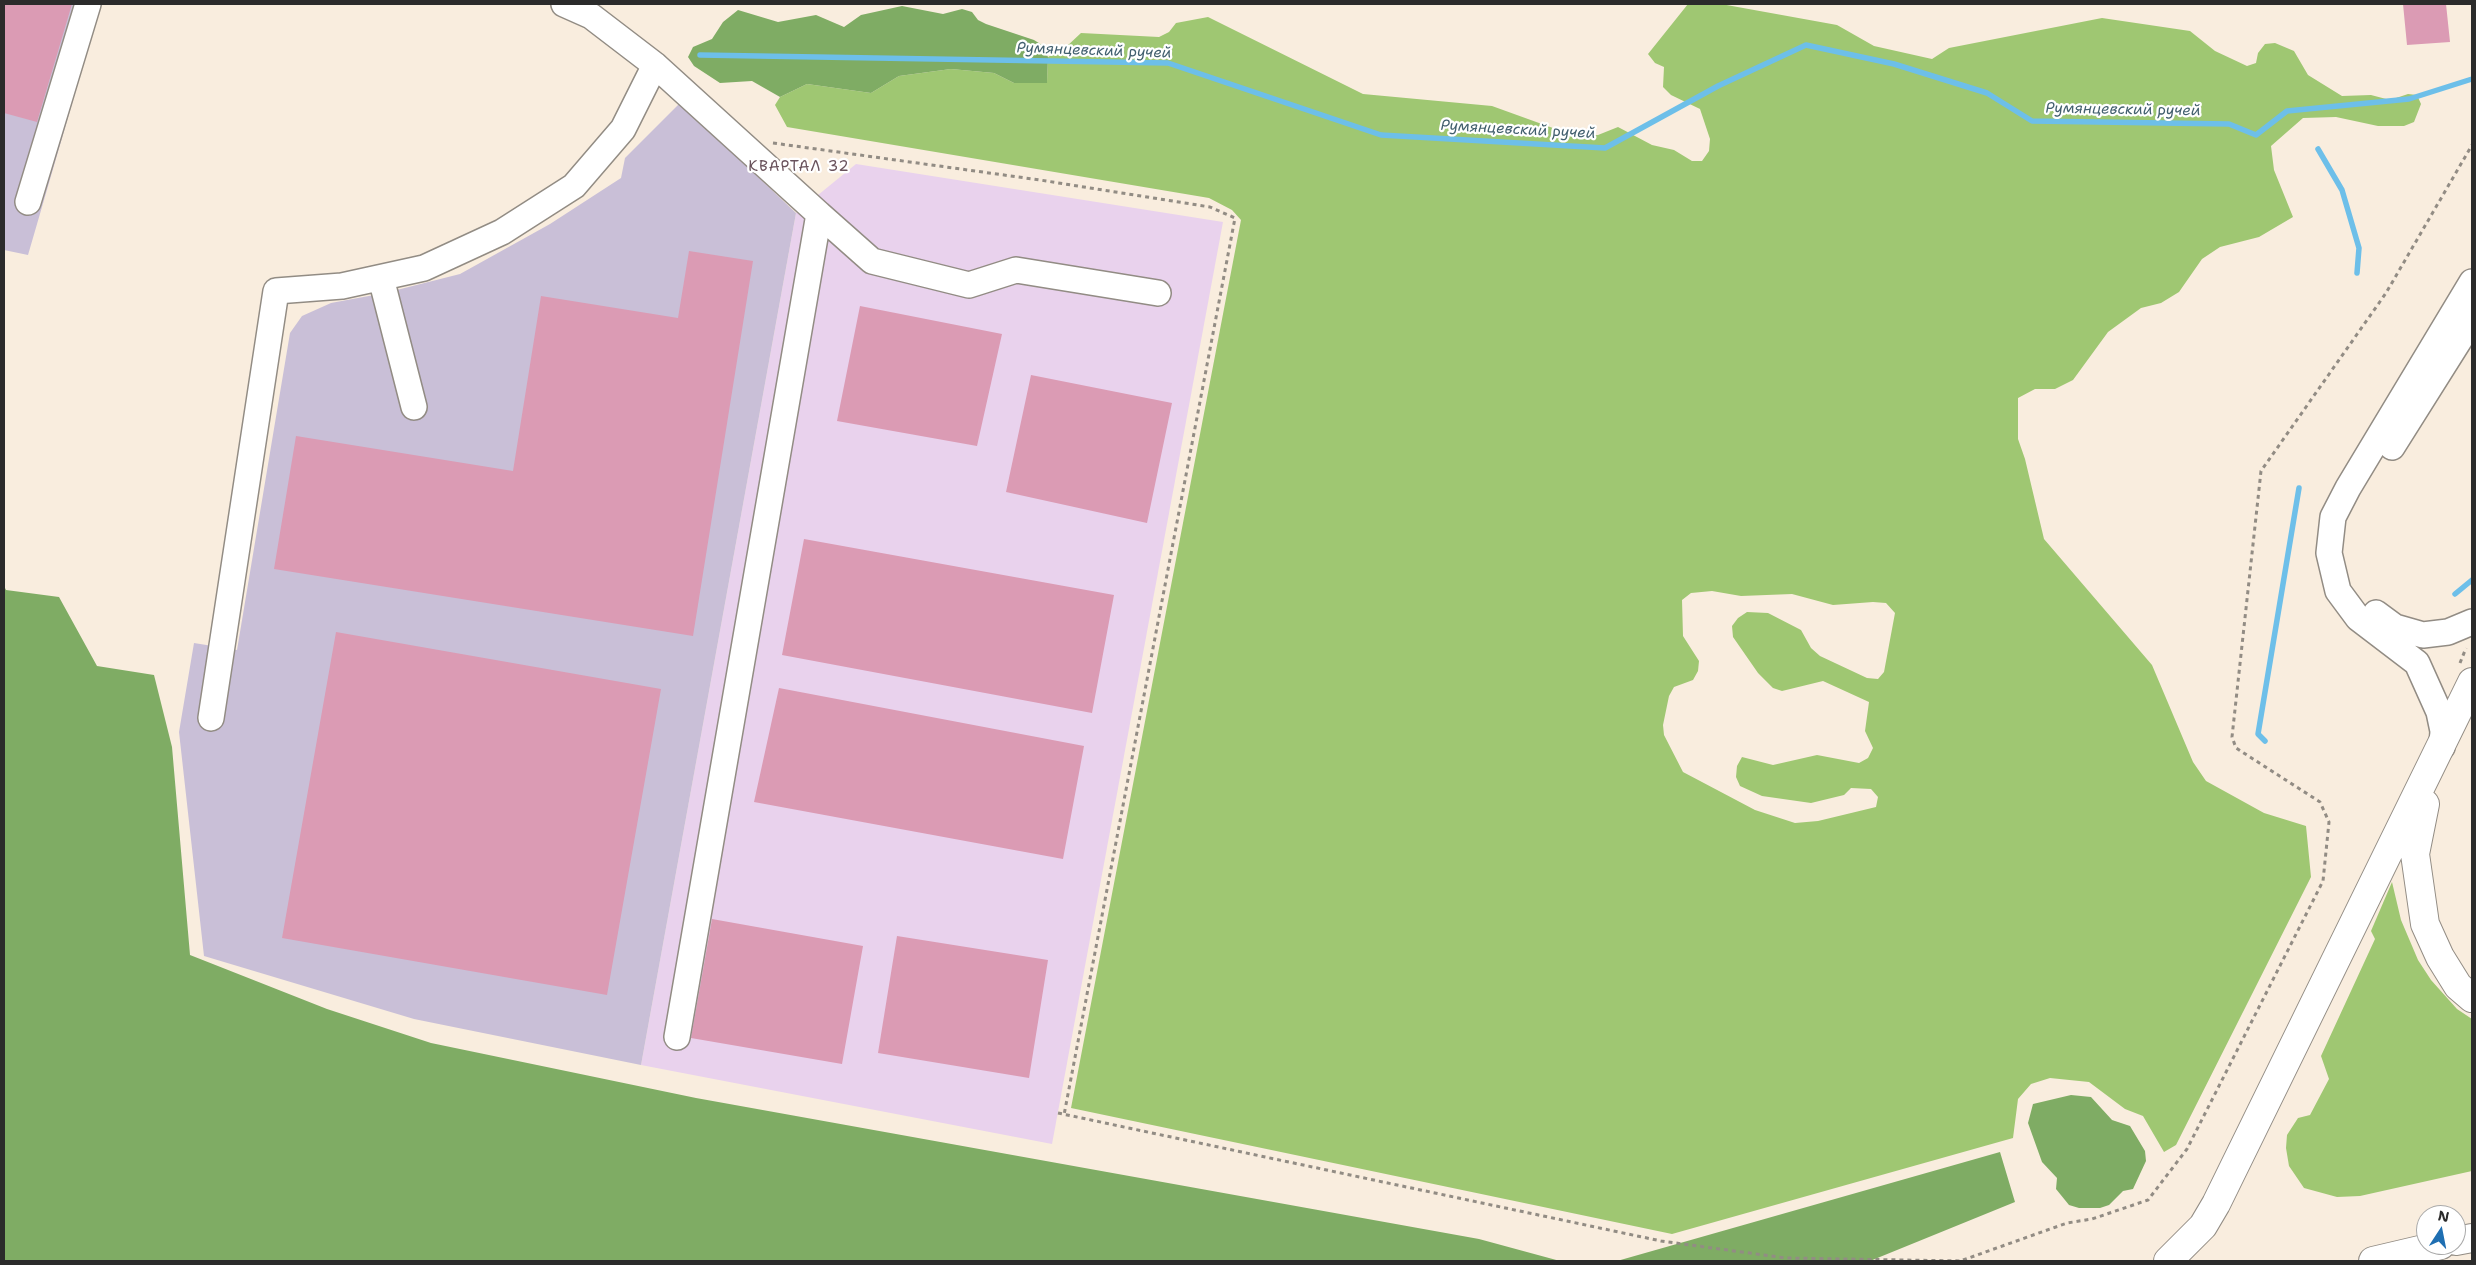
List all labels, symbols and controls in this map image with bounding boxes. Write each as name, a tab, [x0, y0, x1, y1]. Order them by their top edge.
water label: Румянцевский ручей	[1016, 39, 1172, 63]
water label: Румянцевский ручей	[2045, 100, 2201, 120]
water label: Румянцевский ручей	[1440, 117, 1596, 143]
district label: КВАРТАЛ 32	[747, 158, 851, 176]
north arrow	[2416, 1205, 2466, 1255]
text: N	[2437, 1206, 2451, 1226]

